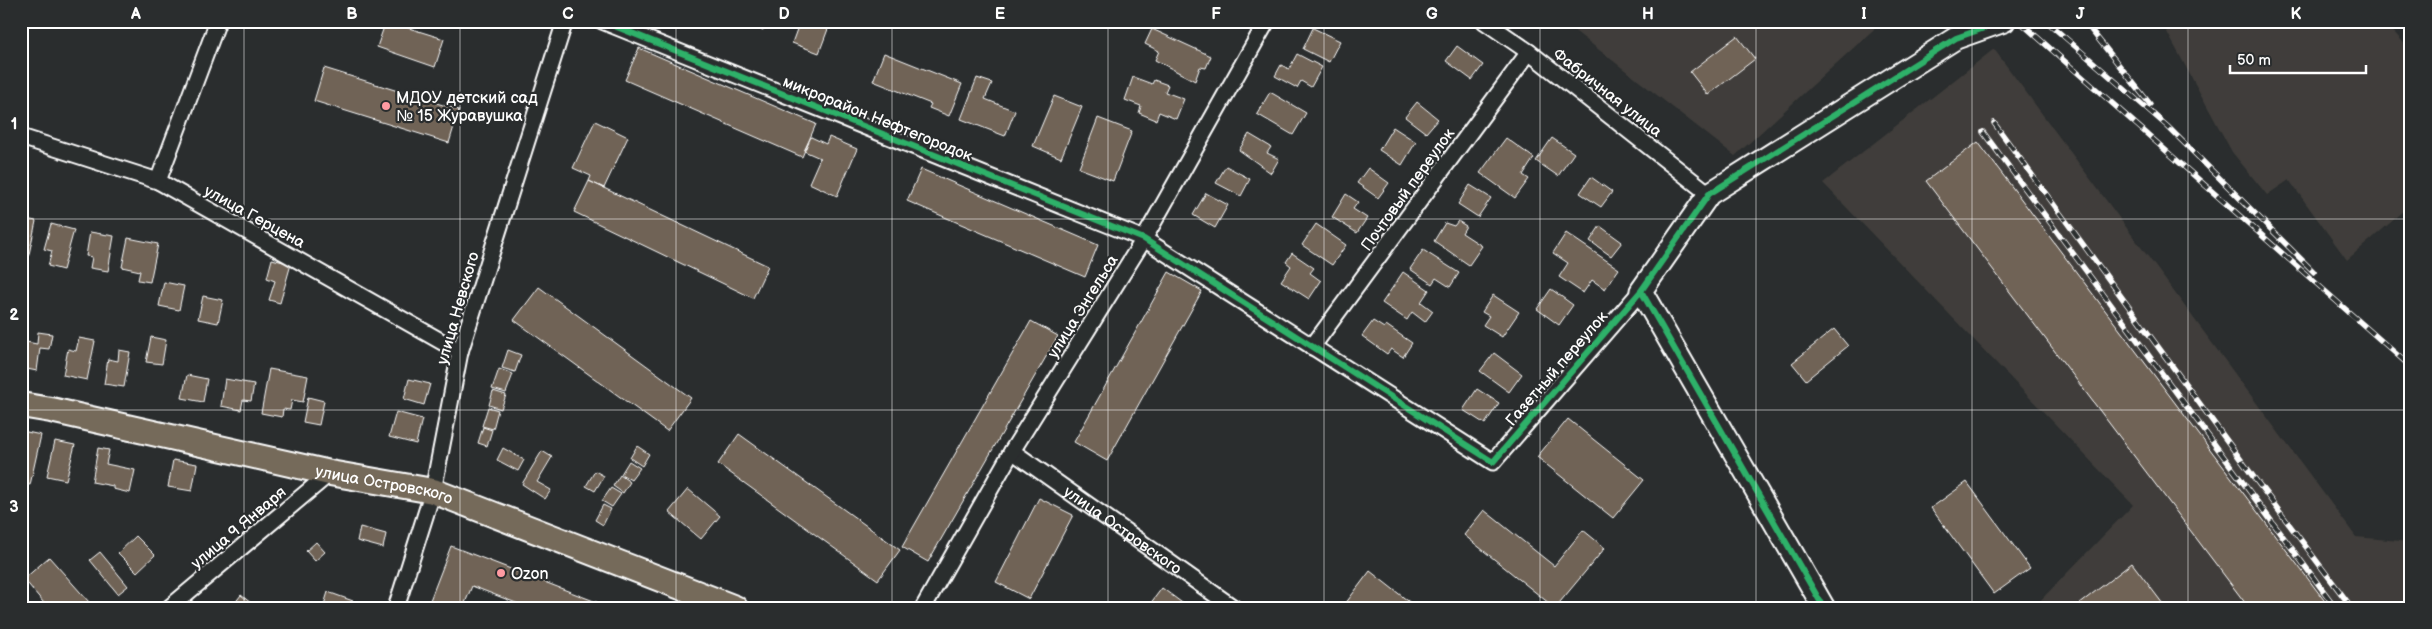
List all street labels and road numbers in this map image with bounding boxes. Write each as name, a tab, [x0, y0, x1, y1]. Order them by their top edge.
street label: Фабричная улица	[1549, 45, 1666, 142]
street label: микрорайон Нефтегородок	[780, 73, 975, 166]
street label: Почтовый переулок	[1357, 125, 1459, 255]
street label: улица Герцена	[201, 182, 308, 253]
street label: улица Невского	[433, 250, 484, 367]
street label: улица Энгельса	[1044, 251, 1123, 362]
street label: Газетный переулок	[1502, 307, 1612, 430]
street label: улица Островского	[314, 462, 455, 509]
street label: улица 9 Января	[188, 483, 290, 573]
street label: улица Островского	[1060, 483, 1185, 579]

